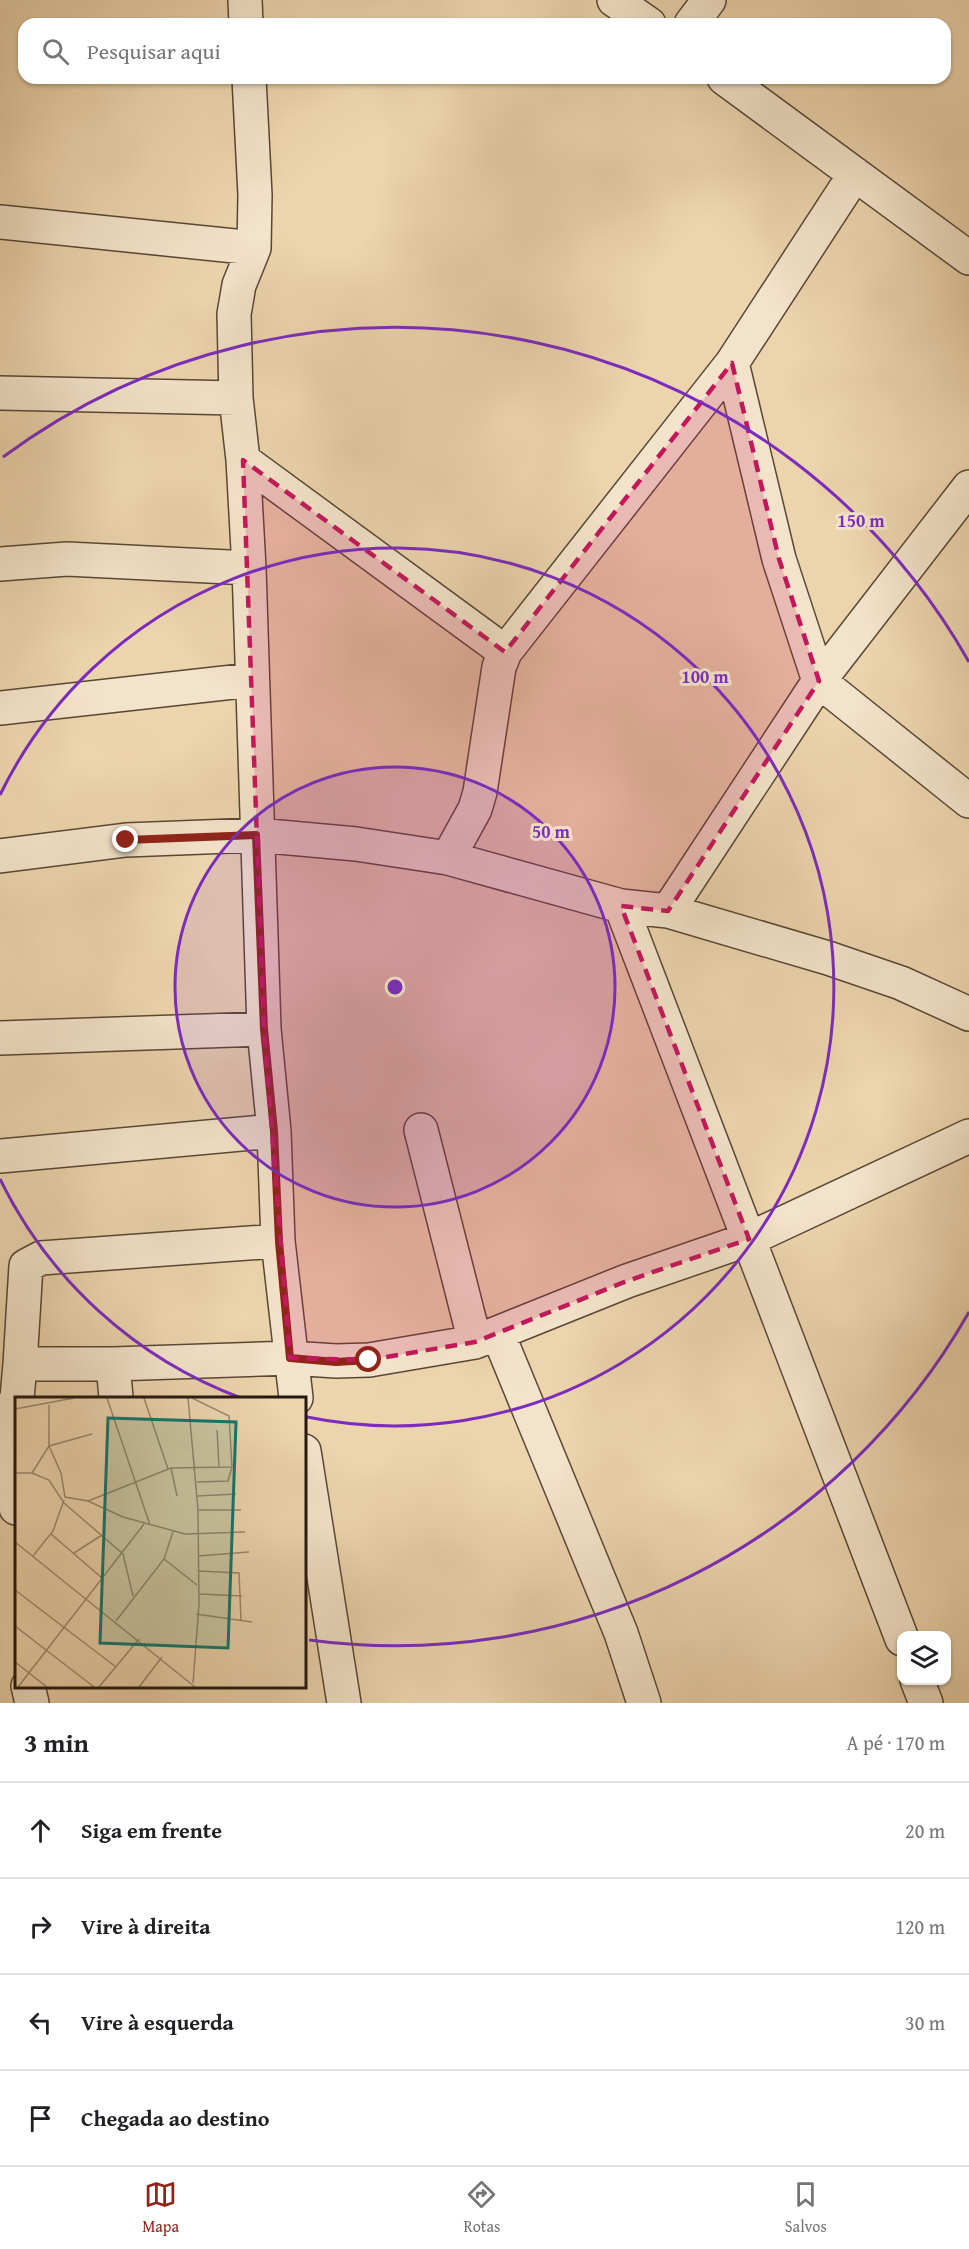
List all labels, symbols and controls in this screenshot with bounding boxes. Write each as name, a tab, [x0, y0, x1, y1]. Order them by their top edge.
search box	[18, 18, 951, 84]
icon: search	[39, 35, 72, 68]
text: Pesquisar aqui	[87, 35, 221, 67]
text: 150 m	[837, 507, 885, 534]
text: 100 m	[681, 663, 729, 690]
text: 50 m	[532, 818, 571, 845]
route end	[112, 826, 138, 852]
centre of rings	[385, 977, 405, 997]
route start	[355, 1346, 381, 1372]
inset map	[15, 1397, 306, 1688]
map controls	[897, 1631, 951, 1685]
button: layers	[897, 1631, 951, 1685]
text: 3 min	[24, 1723, 89, 1762]
text: A pé · 170 m	[847, 1728, 945, 1757]
icon: ahead	[24, 1814, 57, 1847]
text: Siga em frente	[81, 1814, 222, 1846]
text: 20 m	[905, 1816, 945, 1845]
icon: right	[24, 1910, 57, 1943]
text: Vire à direita	[81, 1910, 211, 1942]
text: 120 m	[895, 1912, 945, 1941]
icon: left	[24, 2006, 57, 2039]
text: Vire à esquerda	[81, 2006, 234, 2038]
text: 30 m	[905, 2008, 945, 2037]
icon: arrive	[24, 2102, 57, 2135]
text: Chegada ao destino	[81, 2102, 269, 2134]
tab: Mapa	[142, 2178, 179, 2238]
tab: Rotas	[463, 2178, 500, 2238]
tab: Salvos	[785, 2178, 827, 2238]

